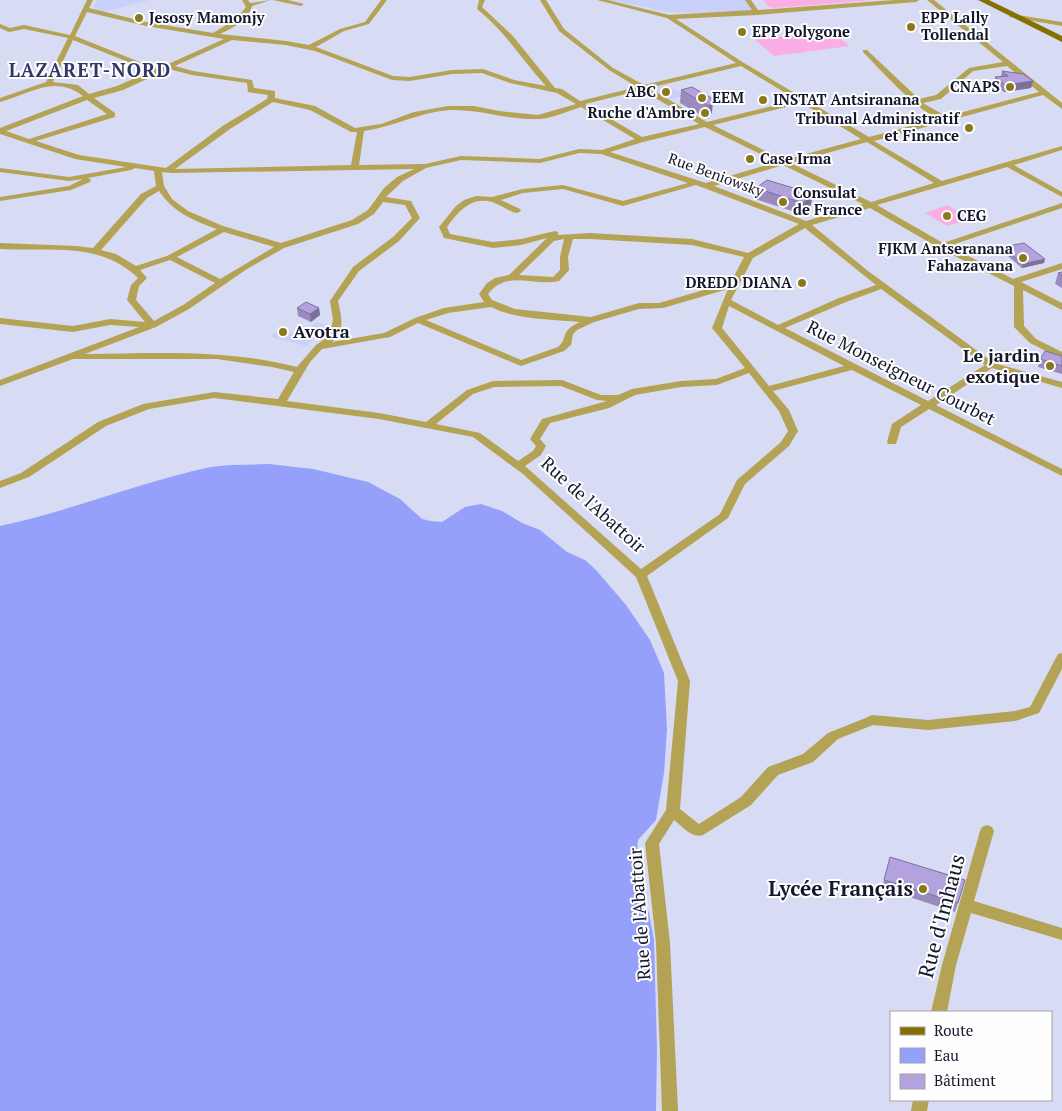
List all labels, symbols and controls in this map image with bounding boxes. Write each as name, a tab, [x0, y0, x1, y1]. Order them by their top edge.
place label: Jesosy Mamonjy	[149, 7, 266, 27]
place label: EPP Lally Tollendal	[921, 7, 989, 44]
marker: Jesosy Mamonjy	[133, 12, 145, 24]
place label: EPP Polygone	[752, 21, 850, 41]
marker: EPP Lally Tollendal	[905, 21, 917, 33]
marker: EPP Polygone	[736, 26, 748, 38]
district label: LAZARET-NORD	[9, 57, 171, 82]
place label: CNAPS	[950, 76, 1000, 96]
place label: ABC	[626, 81, 656, 101]
marker: CNAPS	[1004, 81, 1016, 93]
marker: ABC	[660, 86, 672, 98]
place label: EEM	[712, 87, 744, 107]
place label: INSTAT Antsiranana	[773, 89, 920, 109]
marker: EEM	[696, 92, 708, 104]
marker: INSTAT Antsiranana	[757, 94, 769, 106]
place label: Ruche d'Ambre	[587, 102, 695, 122]
marker: Ruche d'Ambre	[699, 107, 711, 119]
place label: Tribunal Administratif et Finance	[795, 108, 960, 145]
marker: Tribunal Administratif et Finance	[963, 122, 975, 134]
street label: Rue Beniowsky	[666, 147, 767, 201]
place label: Case Irma	[760, 148, 832, 168]
marker: Case Irma	[744, 153, 756, 165]
place label: Consulat de France	[793, 182, 862, 219]
marker: Consulat de France	[777, 196, 789, 208]
place label: CEG	[957, 205, 987, 225]
marker: CEG	[941, 210, 953, 222]
place label: FJKM Antseranana Fahazavana	[878, 238, 1014, 275]
marker: FJKM Antseranana Fahazavana	[1017, 252, 1029, 264]
place label: DREDD DIANA	[685, 272, 792, 292]
marker: DREDD DIANA	[796, 277, 808, 289]
street label: Rue Monseigneur Courbet	[803, 314, 1000, 430]
place label: Avotra	[293, 319, 350, 343]
marker: Avotra	[277, 326, 289, 338]
place label: Le jardin exotique	[963, 343, 1040, 388]
marker: Le jardin exotique	[1044, 360, 1056, 372]
street label: Rue de l'Abattoir	[536, 451, 651, 558]
street label: Rue de l'Abattoir	[622, 847, 656, 981]
street label: Rue d'Imhaus	[911, 851, 971, 981]
place label: Lycée Français	[768, 874, 913, 902]
marker: Lycée Français	[917, 883, 929, 895]
legend	[890, 1011, 1052, 1101]
text: Route	[934, 1020, 973, 1040]
text: Eau	[934, 1045, 959, 1065]
text: Bâtiment	[934, 1070, 996, 1090]

